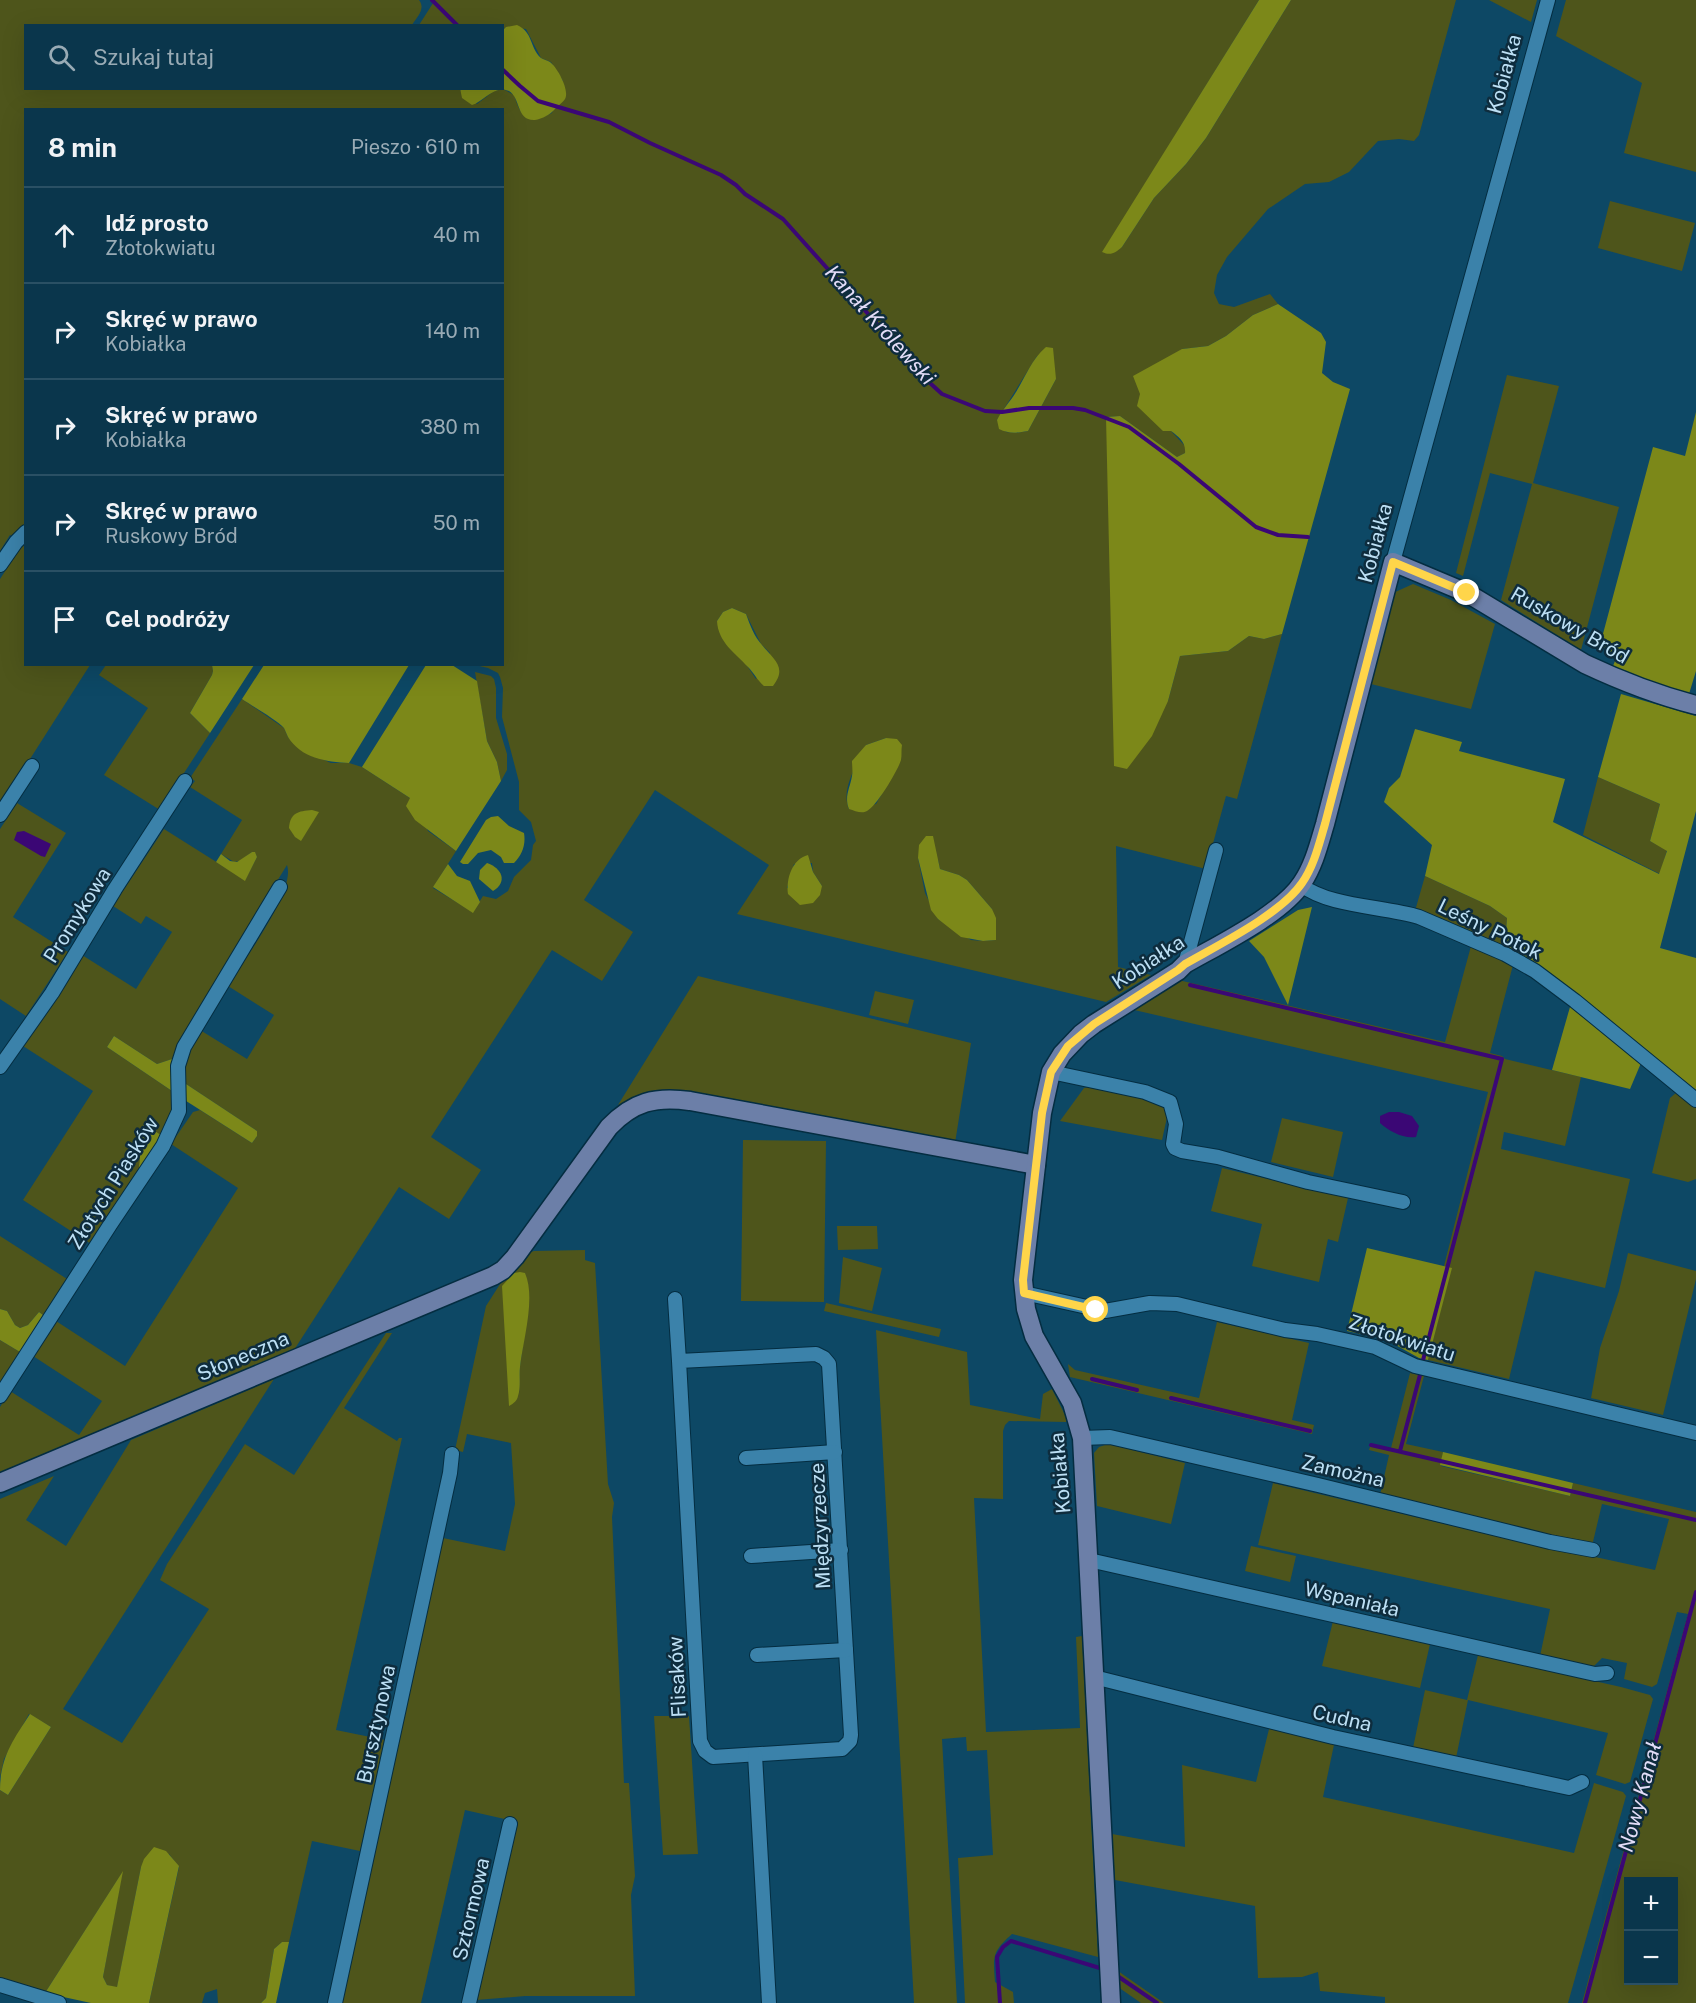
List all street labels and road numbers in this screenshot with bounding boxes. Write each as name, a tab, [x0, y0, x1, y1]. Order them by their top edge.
street label: Kobiałka	[1482, 32, 1526, 116]
street label: Kobiałka	[1353, 501, 1397, 585]
street label: Ruskowy Bród	[1507, 581, 1633, 669]
street label: Promykowa	[38, 863, 116, 967]
street label: Leśny Potok	[1434, 894, 1546, 964]
street label: Kobiałka	[1107, 930, 1189, 994]
street label: Złotych Piasków	[63, 1112, 164, 1254]
street label: Złotokwiatu	[1346, 1309, 1458, 1367]
street label: Słoneczna	[194, 1326, 292, 1386]
street label: Kobiałka	[1045, 1431, 1075, 1515]
street label: Zamożna	[1299, 1450, 1387, 1492]
street label: Międzyrzecze	[805, 1462, 835, 1590]
street label: Wspaniała	[1302, 1576, 1402, 1622]
street label: Flisaków	[663, 1635, 691, 1718]
street label: Bursztynowa	[352, 1663, 400, 1785]
street label: Cudna	[1310, 1700, 1374, 1736]
street label: Sztormowa	[448, 1855, 494, 1963]

